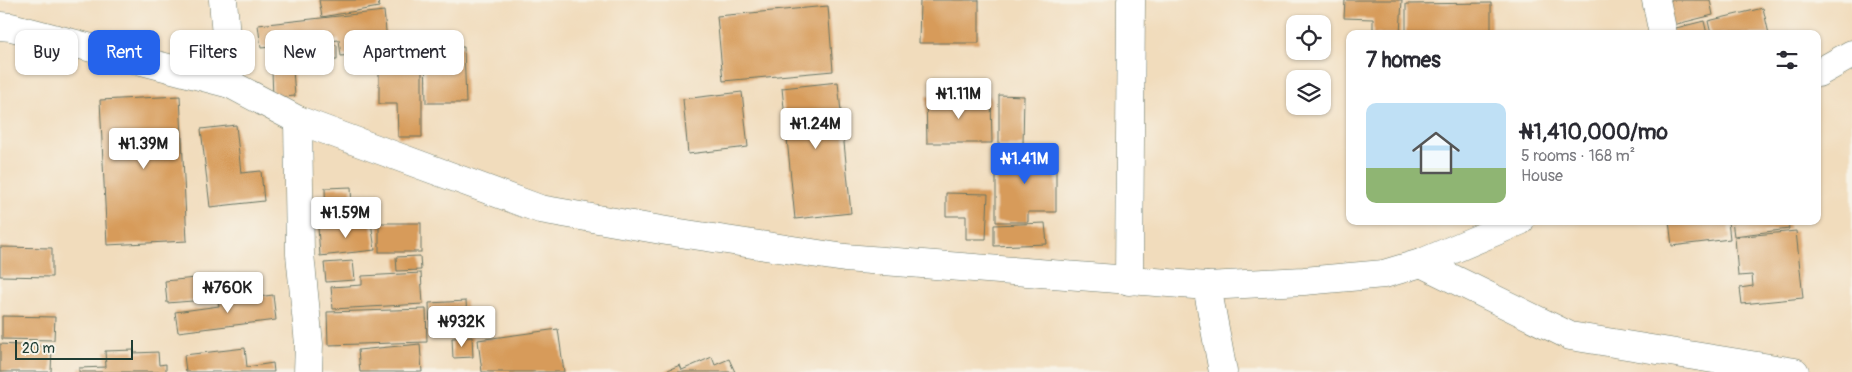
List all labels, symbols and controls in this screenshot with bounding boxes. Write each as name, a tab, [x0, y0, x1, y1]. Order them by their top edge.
map controls	[1286, 15, 1331, 115]
button: locate	[1286, 15, 1331, 60]
chip: Buy	[15, 30, 78, 75]
chip: Rent	[88, 30, 160, 75]
chip: Filters	[170, 30, 255, 75]
chip: New	[265, 30, 334, 75]
chip: Apartment	[344, 30, 464, 75]
icon: filters	[1773, 46, 1801, 74]
text: 7 homes	[1366, 47, 1441, 74]
button: layers	[1286, 70, 1331, 115]
pin: ₦1.11M	[918, 78, 1000, 120]
text: ₦1.11M	[937, 84, 981, 104]
pin: ₦1.24M	[775, 108, 857, 150]
text: ₦1.24M	[791, 114, 841, 134]
text: ₦1,410,000/mo	[1521, 119, 1668, 146]
icon: home	[1406, 123, 1466, 183]
pin: ₦1.39M	[103, 128, 185, 170]
text: ₦1.39M	[120, 134, 168, 154]
pin: ₦1.41M	[984, 142, 1066, 185]
text: 5 rooms · 168 m²	[1521, 146, 1635, 166]
text: ₦1.41M	[1002, 149, 1048, 169]
text: House	[1521, 166, 1563, 186]
pin: ₦1.59M	[305, 196, 387, 239]
text: ₦1.59M	[322, 203, 370, 223]
pin: ₦760K	[193, 272, 263, 314]
text: ₦760K	[204, 278, 252, 298]
pin: ₦932K	[427, 306, 497, 348]
text: ₦932K	[439, 312, 485, 332]
scale bar	[15, 337, 132, 360]
text: 20 m	[22, 340, 55, 357]

